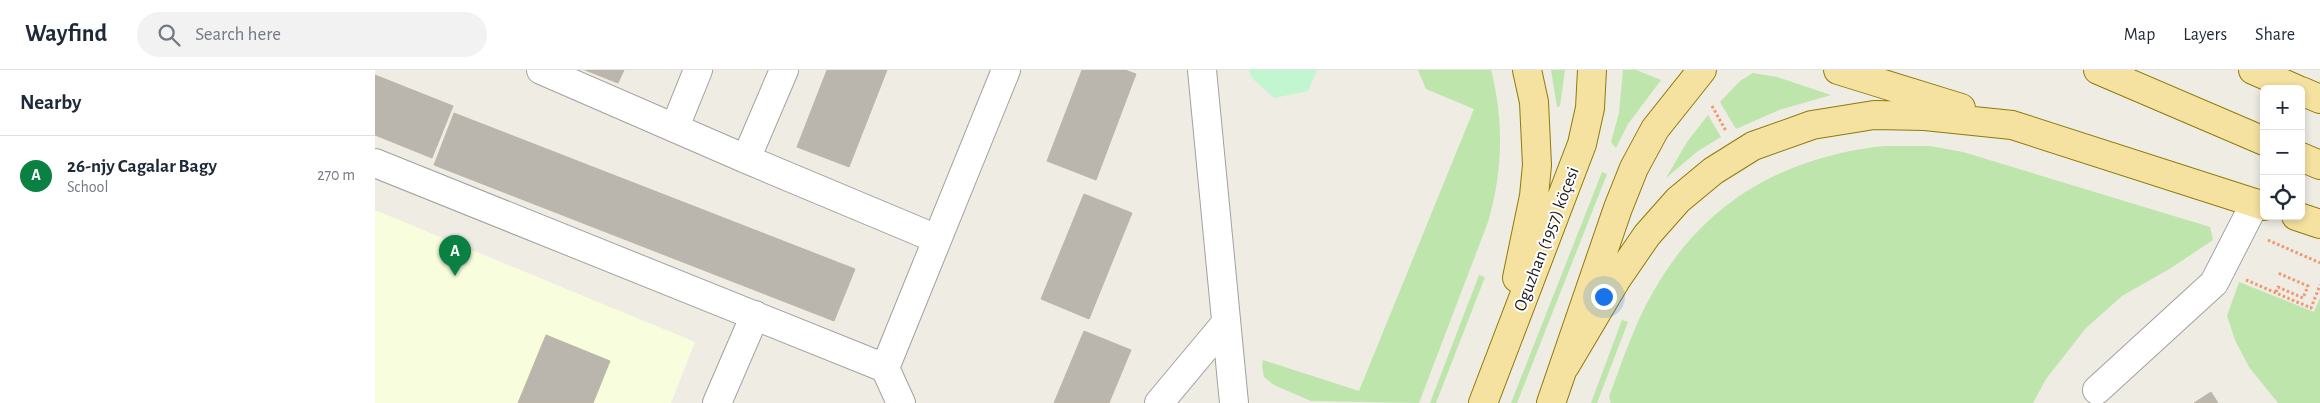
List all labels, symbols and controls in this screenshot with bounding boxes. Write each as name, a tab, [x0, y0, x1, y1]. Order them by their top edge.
search box	[137, 12, 487, 57]
icon: search	[155, 21, 183, 49]
text: Wayfind	[25, 22, 107, 46]
text: Search here	[195, 25, 281, 44]
text: Map	[2124, 26, 2155, 44]
text: Layers	[2183, 26, 2227, 44]
text: Share	[2255, 26, 2295, 44]
map controls	[2260, 85, 2305, 220]
button: +	[2260, 85, 2305, 130]
text: Nearby	[20, 92, 81, 113]
button: −	[2260, 130, 2305, 175]
text: 26-njy Cagalar Bagy	[67, 157, 217, 176]
street label: Oguzhan (1957) köçesi	[1511, 165, 1583, 314]
text: A	[31, 167, 41, 183]
text: 270 m	[317, 167, 355, 183]
button: locate	[2260, 175, 2305, 220]
text: School	[67, 179, 108, 195]
pin: A	[439, 235, 471, 276]
your location	[1591, 284, 1617, 310]

